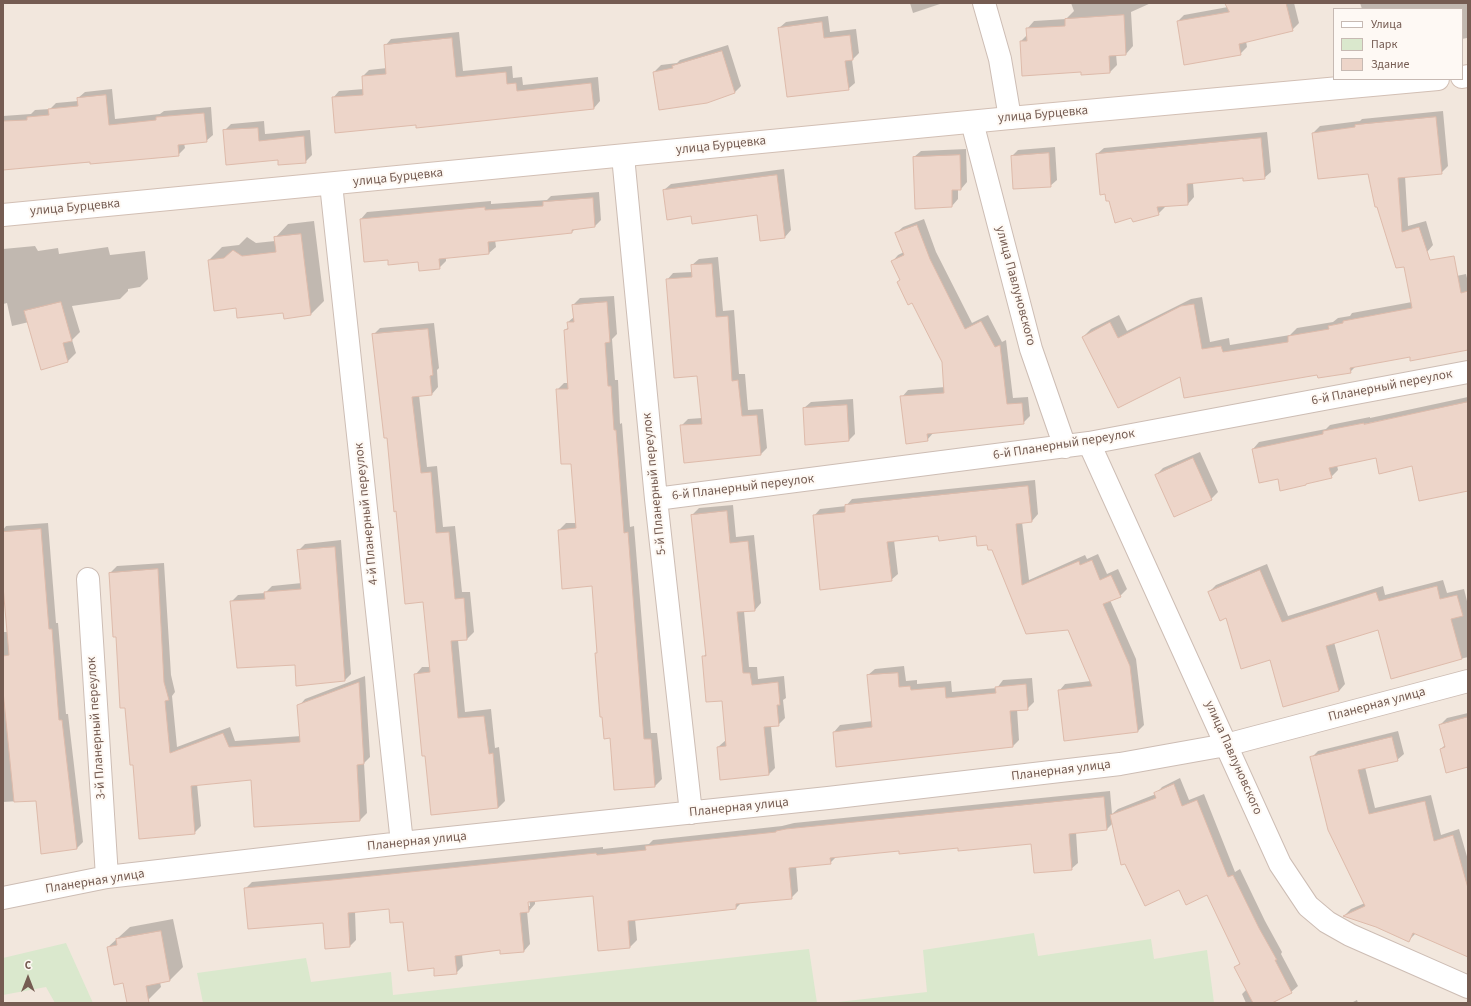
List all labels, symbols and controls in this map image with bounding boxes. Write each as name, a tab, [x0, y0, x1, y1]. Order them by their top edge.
legend	[1333, 8, 1463, 80]
text: Улица	[1371, 16, 1402, 33]
text: Парк	[1371, 36, 1397, 53]
text: Здание	[1371, 56, 1410, 73]
street label: улица Бурцевка	[997, 103, 1089, 127]
street label: улица Бурцевка	[675, 134, 767, 158]
street label: улица Бурцевка	[352, 166, 444, 190]
street label: улица Бурцевка	[29, 196, 121, 220]
street label: улица Павлуновского	[992, 224, 1038, 348]
street label: 6-й Планерный переулок	[1310, 367, 1454, 409]
street label: 5-й Планерный переулок	[640, 412, 670, 556]
street label: 6-й Планерный переулок	[992, 426, 1136, 464]
street label: 4-й Планерный переулок	[352, 442, 382, 586]
street label: 6-й Планерный переулок	[671, 472, 815, 504]
street label: 3-й Планерный переулок	[84, 656, 110, 800]
street label: Планерная улица	[1327, 685, 1427, 725]
street label: улица Павлуновского	[1201, 699, 1265, 817]
street label: Планерная улица	[1010, 757, 1112, 785]
street label: Планерная улица	[688, 795, 790, 821]
street label: Планерная улица	[366, 829, 468, 855]
street label: Планерная улица	[44, 866, 146, 898]
north arrow	[8, 958, 48, 998]
text: С	[25, 958, 31, 973]

